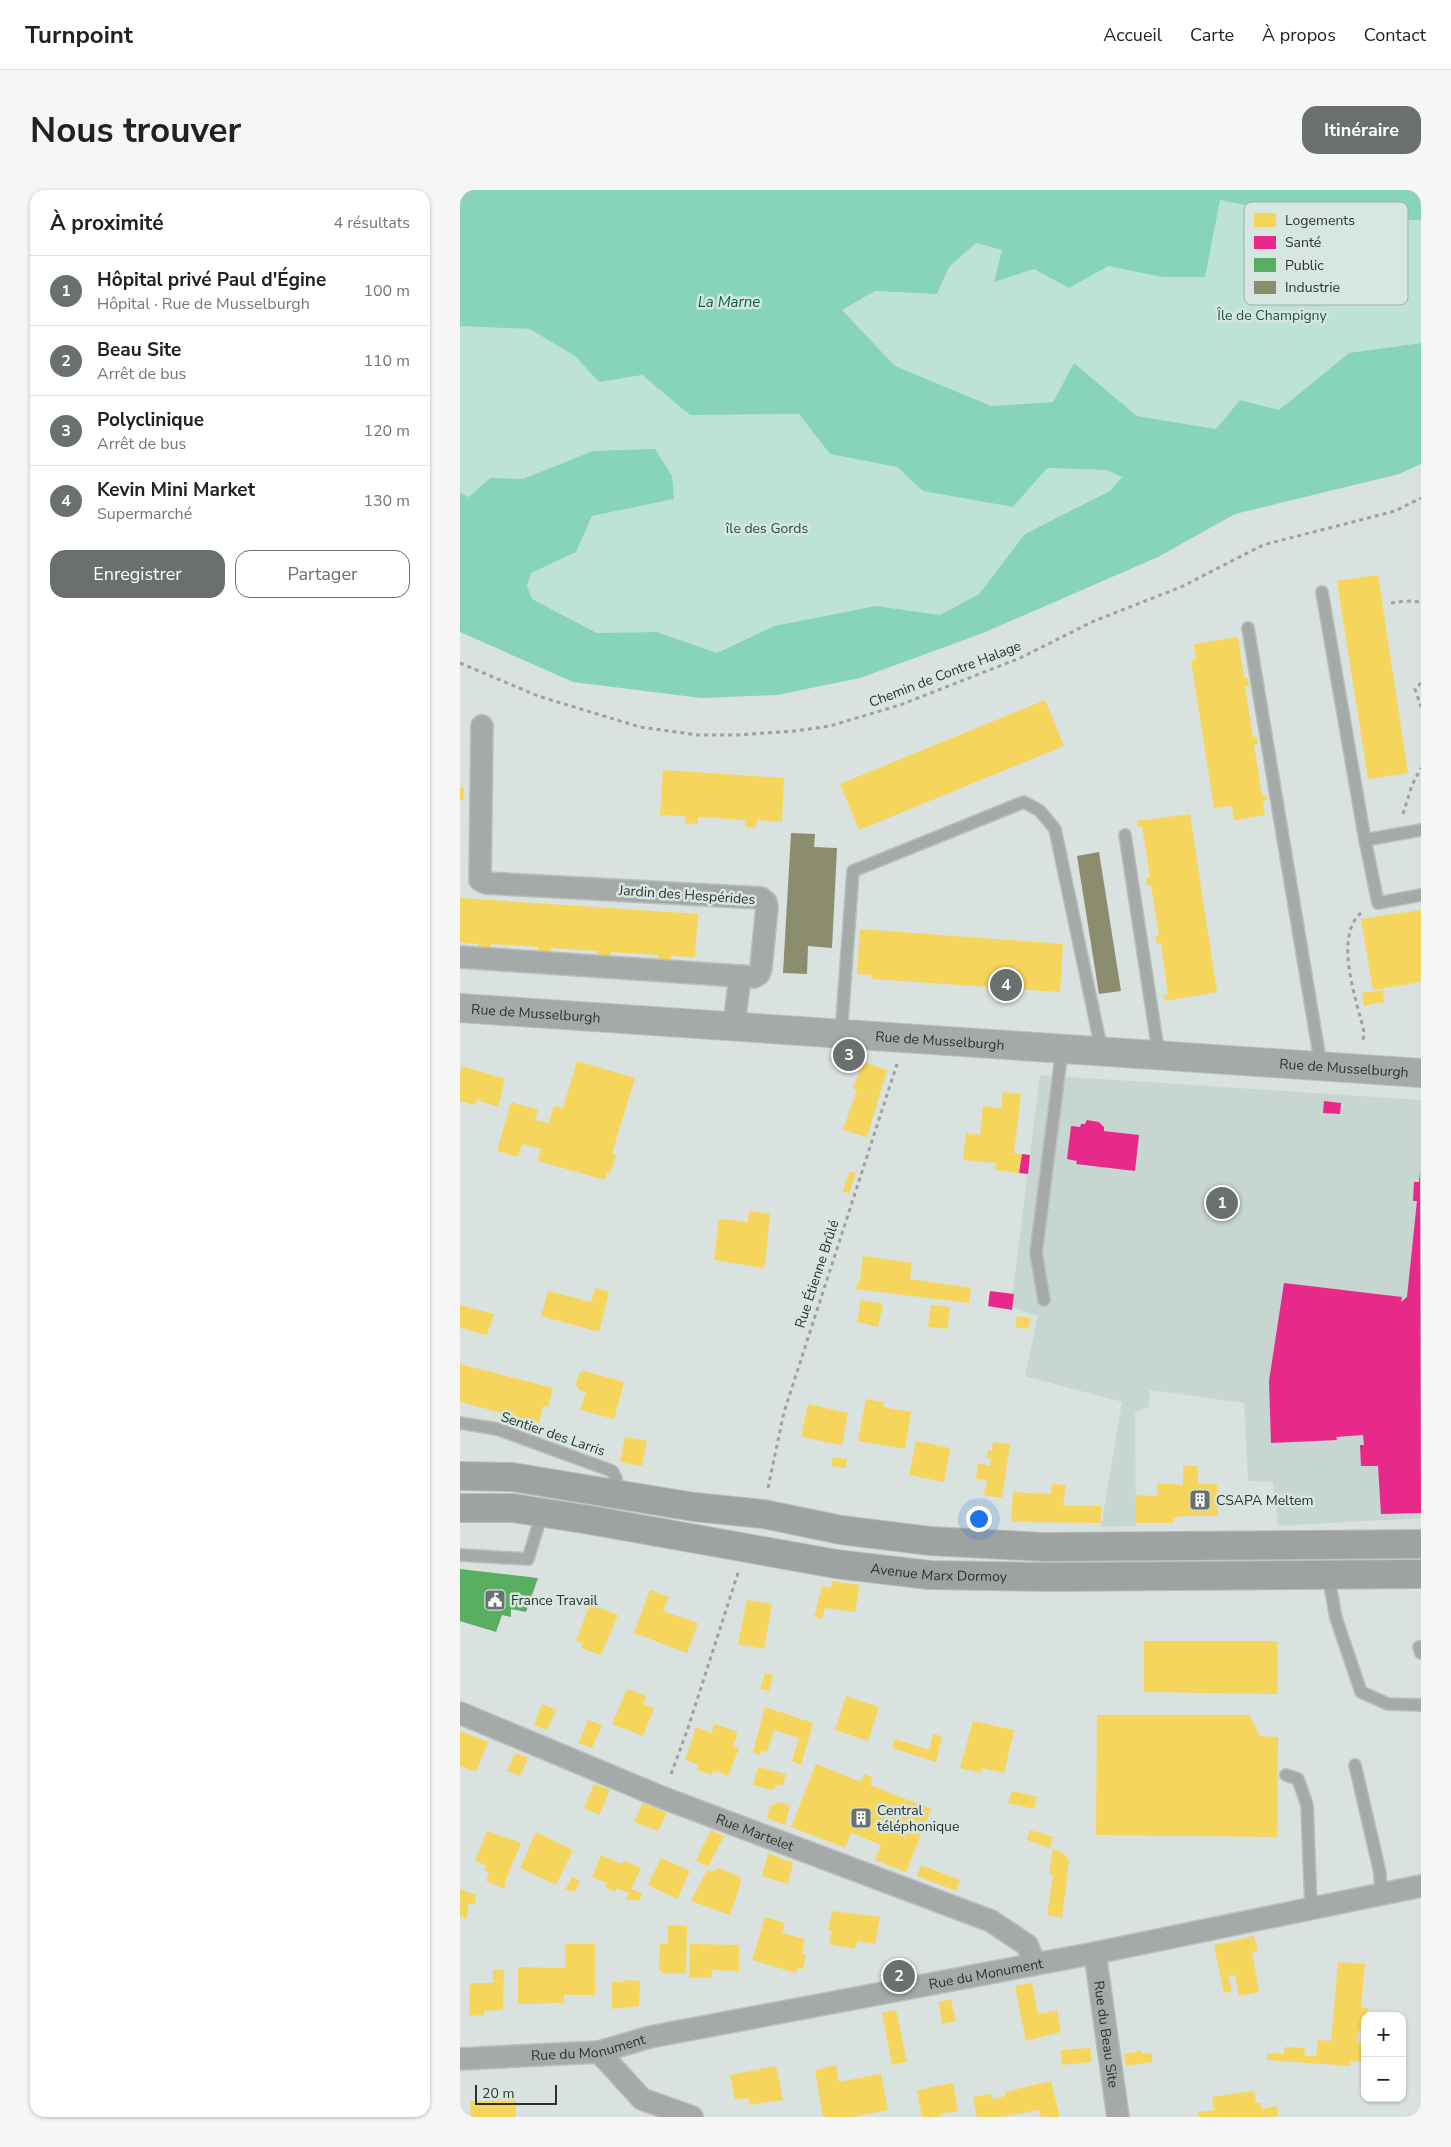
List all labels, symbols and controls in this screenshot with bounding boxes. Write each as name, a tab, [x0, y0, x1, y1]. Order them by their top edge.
text: Turnpoint	[25, 19, 133, 51]
text: Accueil	[1103, 23, 1162, 47]
text: Carte	[1190, 23, 1234, 47]
text: À propos	[1262, 23, 1336, 47]
text: Contact	[1364, 23, 1426, 47]
button: Itinéraire	[1302, 106, 1421, 154]
text: Nous trouver	[30, 107, 241, 154]
legend	[1244, 202, 1408, 305]
text: À proximité	[50, 209, 164, 237]
text: Logements	[1285, 211, 1355, 230]
text: 4 résultats	[334, 212, 410, 234]
text: Santé	[1285, 233, 1321, 252]
text: Public	[1285, 256, 1324, 275]
text: Hôpital privé Paul d'Égine	[97, 267, 326, 293]
text: Industrie	[1285, 278, 1340, 297]
text: 1	[61, 280, 71, 302]
text: 100 m	[363, 280, 410, 302]
water label: La Marne	[698, 292, 760, 312]
text: Hôpital · Rue de Musselburgh	[97, 293, 310, 315]
park label: Île de Champigny	[1216, 306, 1327, 325]
text: Beau Site	[97, 337, 181, 363]
text: 2	[61, 350, 71, 372]
text: 110 m	[363, 350, 410, 372]
text: Arrêt de bus	[97, 363, 186, 385]
text: Polyclinique	[97, 407, 204, 433]
text: 3	[61, 420, 71, 442]
text: 120 m	[363, 420, 410, 442]
text: Arrêt de bus	[97, 433, 186, 455]
text: Kevin Mini Market	[97, 477, 255, 503]
text: 4	[61, 490, 71, 512]
text: 130 m	[363, 490, 410, 512]
text: Supermarché	[97, 503, 192, 525]
park label: île des Gords	[725, 519, 808, 538]
button: Enregistrer	[50, 550, 225, 598]
button: Partager	[235, 550, 410, 598]
street label: Chemin de Contre Halage	[866, 636, 1024, 712]
street label: Jardin des Hespérides	[617, 881, 756, 909]
pin: 4	[990, 966, 1022, 1004]
street label: Rue de Musselburgh	[471, 999, 601, 1027]
street label: Rue de Musselburgh	[875, 1027, 1005, 1054]
pin: 3	[833, 1036, 865, 1074]
street label: Rue de Musselburgh	[1279, 1054, 1409, 1082]
pin: 1	[1206, 1184, 1238, 1222]
street label: Rue Étienne Brûlé	[791, 1217, 843, 1331]
street label: Sentier des Larris	[498, 1407, 608, 1461]
building icon: CSAPA Meltem	[1188, 1488, 1212, 1512]
place label: CSAPA Meltem	[1216, 1491, 1313, 1510]
your location	[966, 1506, 992, 1532]
street label: Avenue Marx Dormoy	[869, 1559, 1008, 1586]
public building icon: France Travail	[483, 1588, 507, 1612]
place label: France Travail	[511, 1591, 599, 1610]
place label: Central téléphonique	[877, 1801, 959, 1836]
building icon: Central téléphonique	[849, 1806, 873, 1830]
street label: Rue Martelet	[713, 1809, 796, 1856]
street label: Rue du Monument	[927, 1954, 1044, 1994]
pin: 2	[883, 1957, 915, 1995]
street label: Rue du Beau Site	[1089, 1979, 1123, 2089]
map controls	[1361, 2012, 1406, 2102]
button: +	[1361, 2012, 1406, 2057]
street label: Rue du Monument	[531, 2029, 648, 2065]
button: −	[1361, 2057, 1406, 2102]
scale bar	[475, 2082, 558, 2105]
text: 20 m	[482, 2084, 514, 2103]

